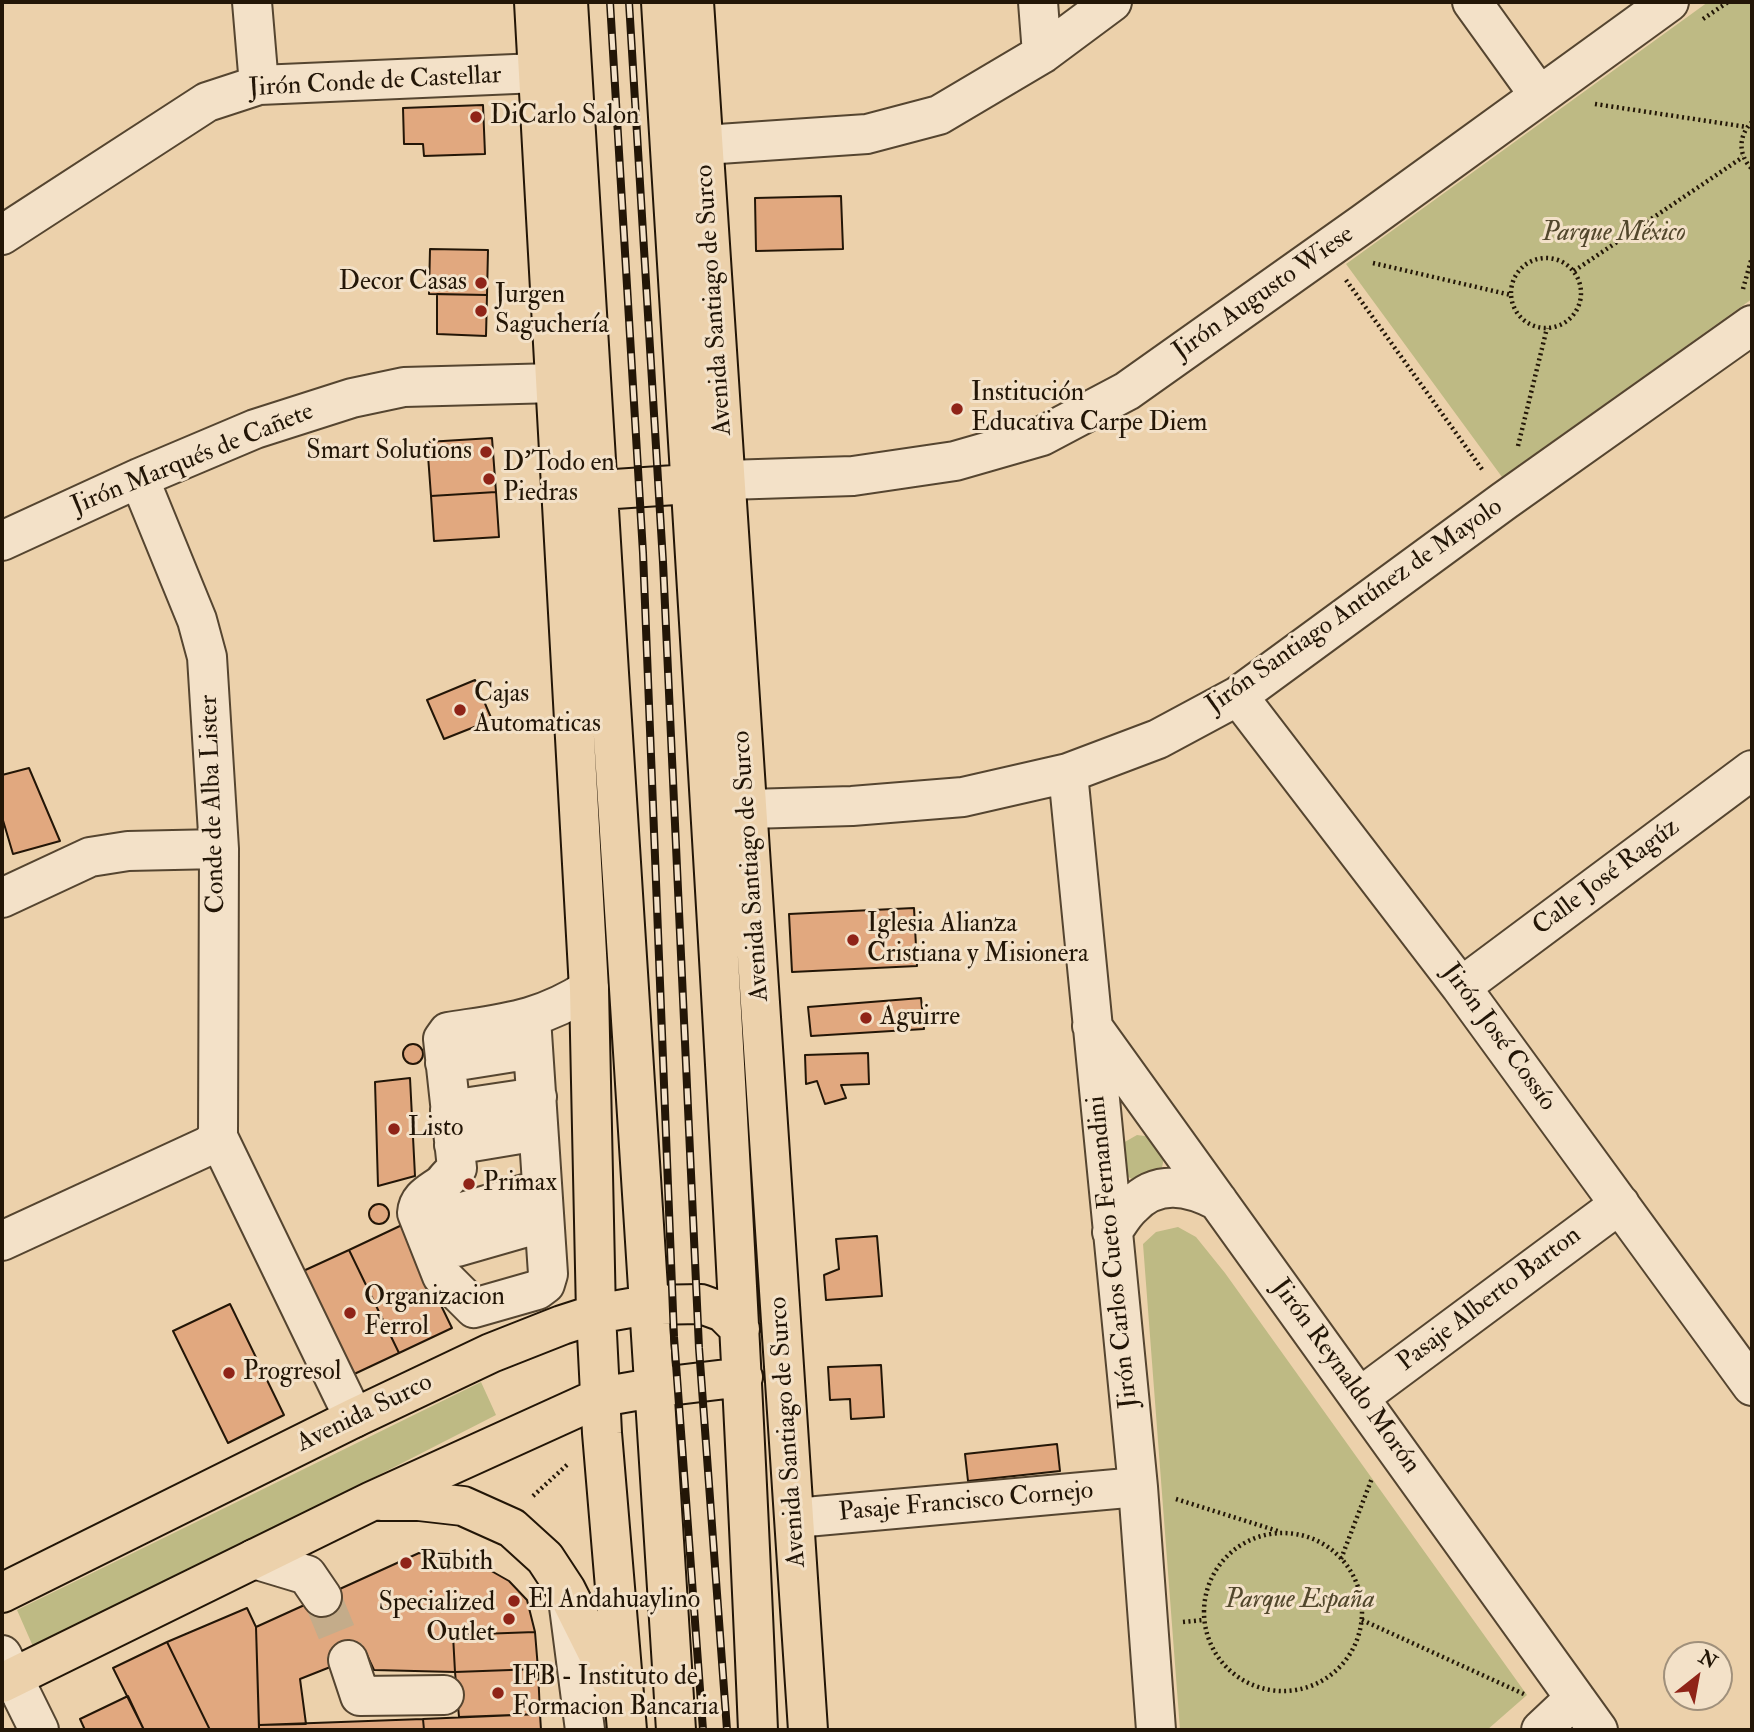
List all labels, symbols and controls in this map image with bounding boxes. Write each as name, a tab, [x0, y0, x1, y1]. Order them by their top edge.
street label: Jirón Conde de Castellar	[248, 61, 502, 105]
place label: DiCarlo Salon	[490, 101, 639, 133]
marker: DiCarlo Salon	[468, 109, 484, 125]
street label: Avenida Santiago de Surco	[690, 163, 740, 437]
park label: Parque México	[1542, 218, 1686, 250]
street label: Jirón Augusto Wiese	[1168, 220, 1360, 368]
place label: Decor Casas	[339, 267, 467, 299]
marker: Decor Casas	[473, 275, 489, 291]
place label: Jurgen Saguchería	[495, 280, 609, 342]
marker: Jurgen Saguchería	[473, 303, 489, 319]
place label: Institución Educativa Carpe Diem	[971, 378, 1207, 440]
street label: Jirón Marqués de Cañete	[67, 397, 319, 523]
marker: Institución Educativa Carpe Diem	[949, 401, 965, 417]
place label: Smart Solutions	[306, 436, 472, 468]
marker: Smart Solutions	[478, 444, 494, 460]
place label: D'Todo en Piedras	[503, 448, 615, 510]
marker: D'Todo en Piedras	[481, 471, 497, 487]
street label: Jirón Santiago Antúnez de Mayolo	[1201, 492, 1509, 722]
place label: Cajas Automaticas	[474, 679, 601, 740]
street label: Conde de Alba Lister	[195, 694, 233, 914]
marker: Cajas Automaticas	[452, 702, 468, 718]
street label: Avenida Santiago de Surco	[727, 729, 777, 1003]
street label: Calle José Ragúz	[1528, 813, 1686, 943]
place label: Iglesia Alianza Cristiana y Misionera	[867, 909, 1089, 970]
marker: Iglesia Alianza Cristiana y Misionera	[845, 932, 861, 948]
street label: Jirón José Cossío	[1434, 958, 1562, 1118]
place label: Aguirre	[880, 1002, 960, 1034]
marker: Aguirre	[858, 1010, 874, 1026]
street label: Jirón Carlos Cueto Fernandini	[1082, 1094, 1146, 1410]
place label: Listo	[408, 1113, 464, 1145]
marker: Listo	[386, 1121, 402, 1137]
place label: Primax	[483, 1168, 557, 1200]
marker: Primax	[461, 1176, 477, 1192]
street label: Pasaje Alberto Barton	[1392, 1221, 1588, 1379]
street label: Jirón Reynaldo Morón	[1264, 1274, 1426, 1480]
place label: Organizacion Ferrol	[364, 1282, 505, 1344]
street label: Avenida Santiago de Surco	[764, 1295, 814, 1569]
marker: Organizacion Ferrol	[342, 1305, 358, 1321]
place label: Progresol	[243, 1357, 341, 1389]
marker: Progresol	[221, 1365, 237, 1381]
street label: Avenida Surco	[292, 1368, 438, 1460]
street label: Pasaje Francisco Cornejo	[837, 1476, 1095, 1530]
place label: Rubith	[420, 1547, 493, 1579]
marker: Rubith	[398, 1555, 414, 1571]
place label: El Andahuaylino	[528, 1585, 700, 1617]
park label: Parque España	[1225, 1585, 1375, 1617]
place label: Specialized Outlet	[379, 1588, 495, 1650]
marker: El Andahuaylino	[506, 1593, 522, 1609]
marker: Specialized Outlet	[501, 1611, 517, 1627]
north arrow	[1663, 1641, 1733, 1711]
text: N	[1694, 1645, 1721, 1674]
place label: IFB - Instituto de Formacion Bancaria	[512, 1662, 719, 1724]
marker: IFB - Instituto de Formacion Bancaria	[490, 1685, 506, 1701]

